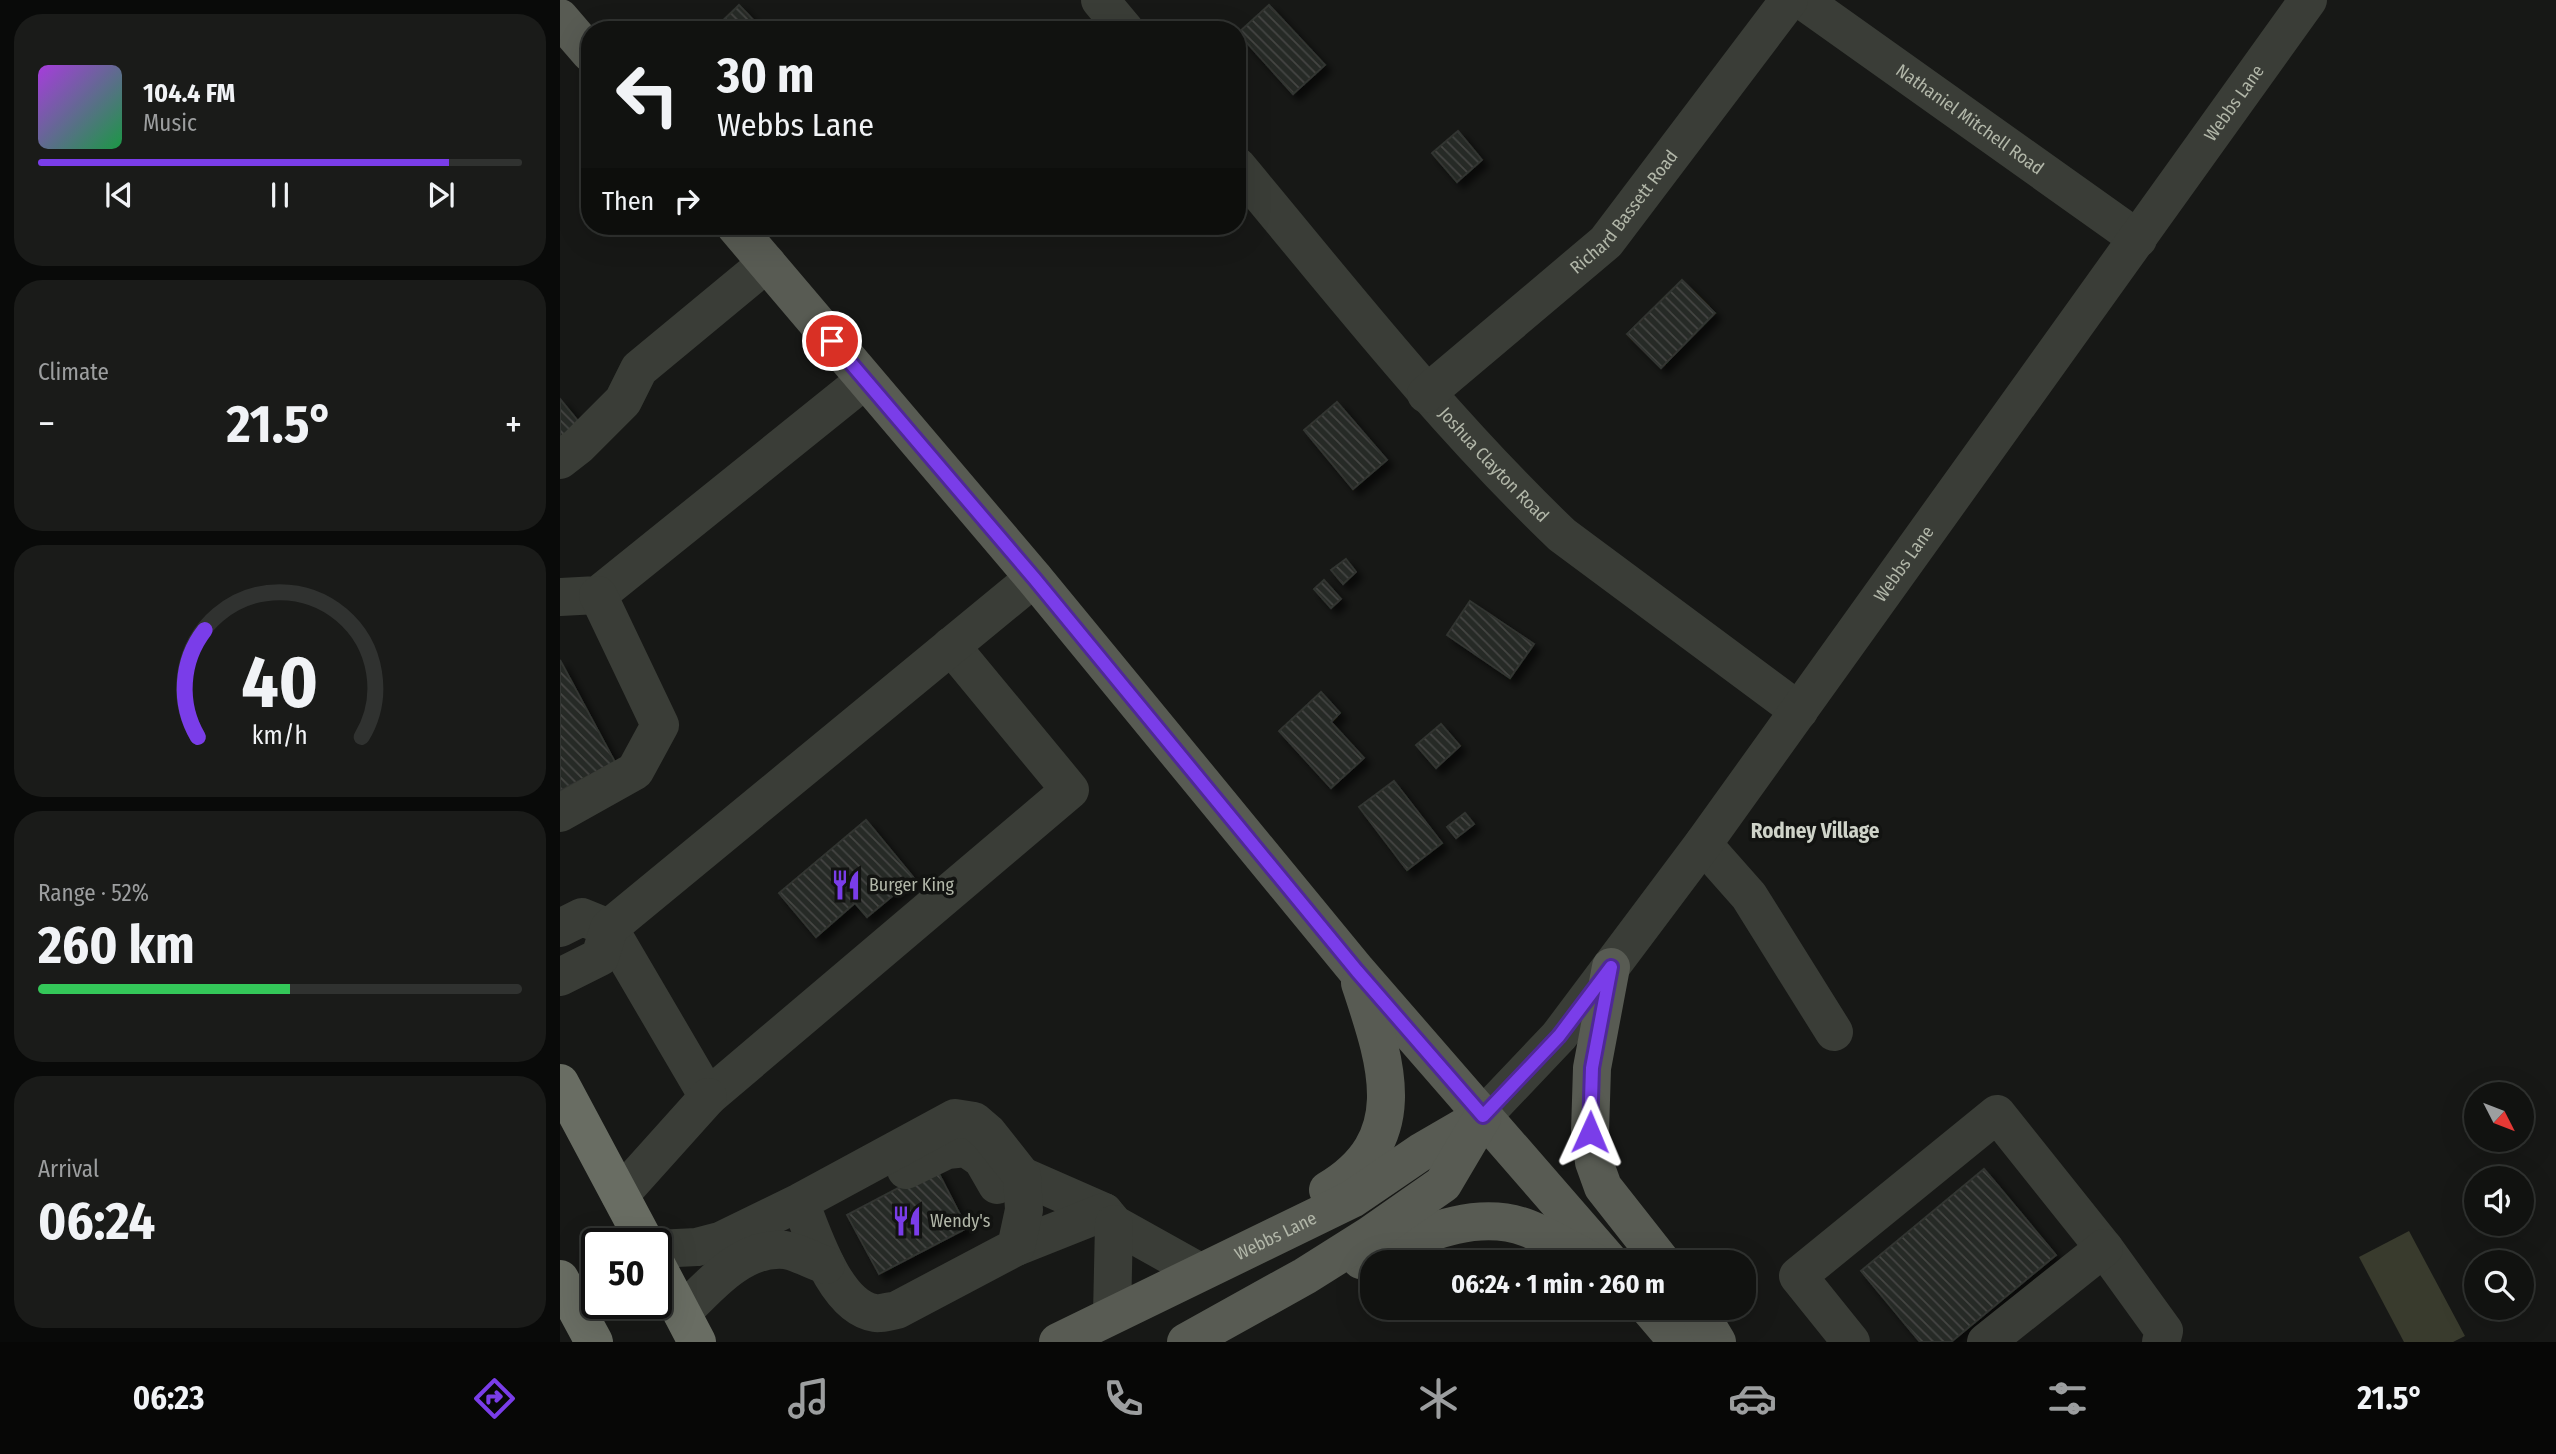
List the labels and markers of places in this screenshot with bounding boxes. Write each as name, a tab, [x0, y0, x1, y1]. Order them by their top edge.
pin	[802, 311, 862, 371]
restaurant icon: Burger King	[829, 868, 863, 902]
place label: Burger King	[869, 874, 954, 896]
restaurant icon: Wendy's	[890, 1204, 924, 1238]
place label: Wendy's	[930, 1210, 991, 1232]

